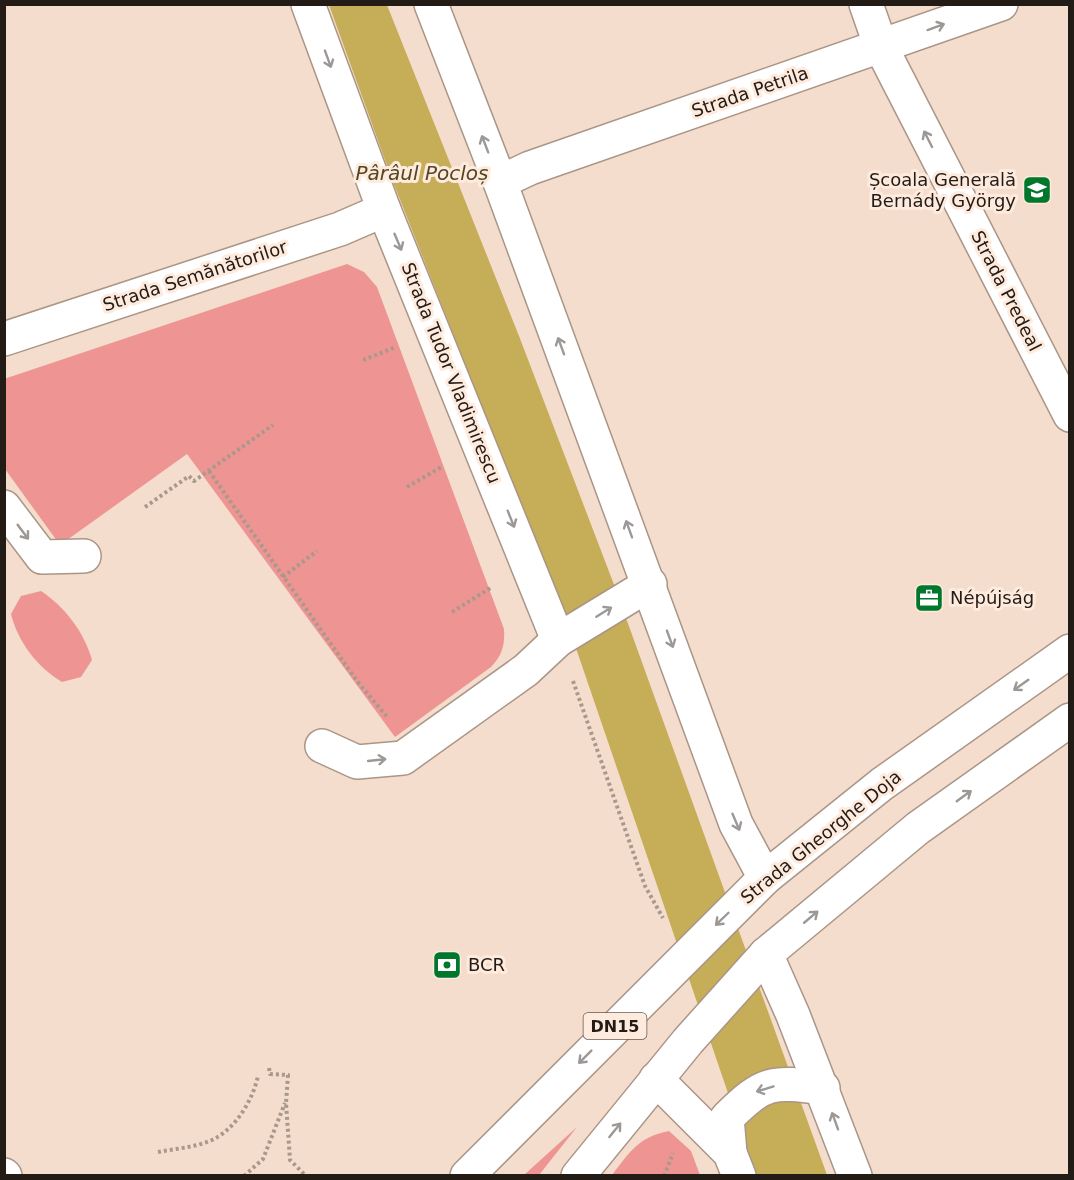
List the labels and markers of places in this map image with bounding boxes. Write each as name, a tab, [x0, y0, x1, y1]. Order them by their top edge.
place label: Școala Generală Bernády György	[869, 169, 1016, 211]
school or university icon: Școala Generală Bernády György	[1021, 174, 1053, 206]
office icon: Népújság	[913, 582, 945, 614]
place label: Népújság	[950, 587, 1034, 608]
bank icon: BCR	[431, 949, 463, 981]
place label: BCR	[468, 954, 505, 975]

